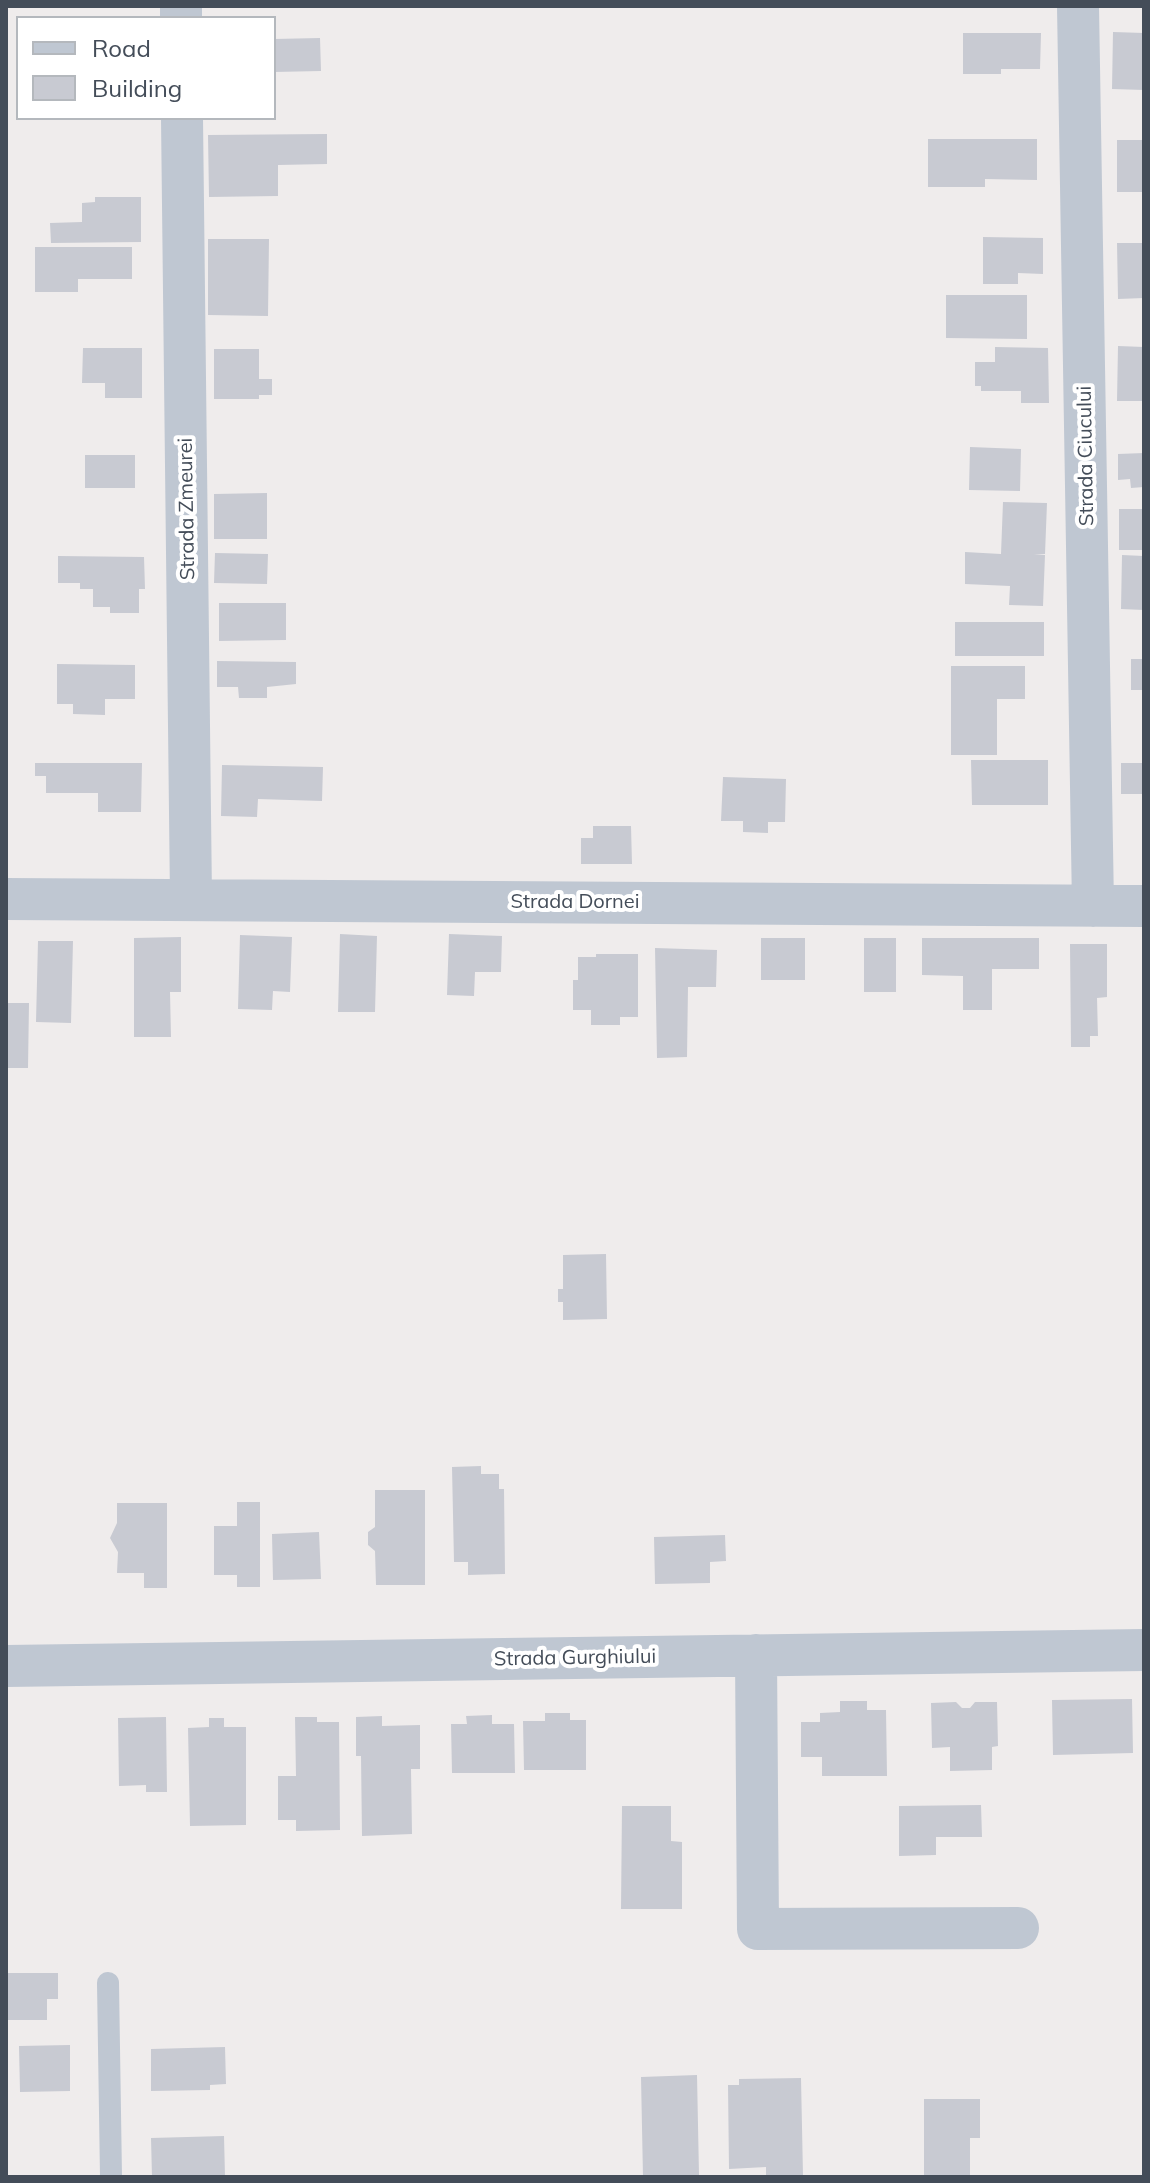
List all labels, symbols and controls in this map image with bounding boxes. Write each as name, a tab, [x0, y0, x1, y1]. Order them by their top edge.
legend	[16, 16, 276, 120]
text: Road	[92, 33, 151, 63]
text: Building	[92, 73, 182, 103]
street label: Strada Ciucului	[1073, 386, 1099, 526]
street label: Strada Zmeurei	[174, 438, 200, 580]
street label: Strada Dornei	[511, 890, 639, 914]
street label: Strada Gurghiului	[494, 1645, 656, 1671]

